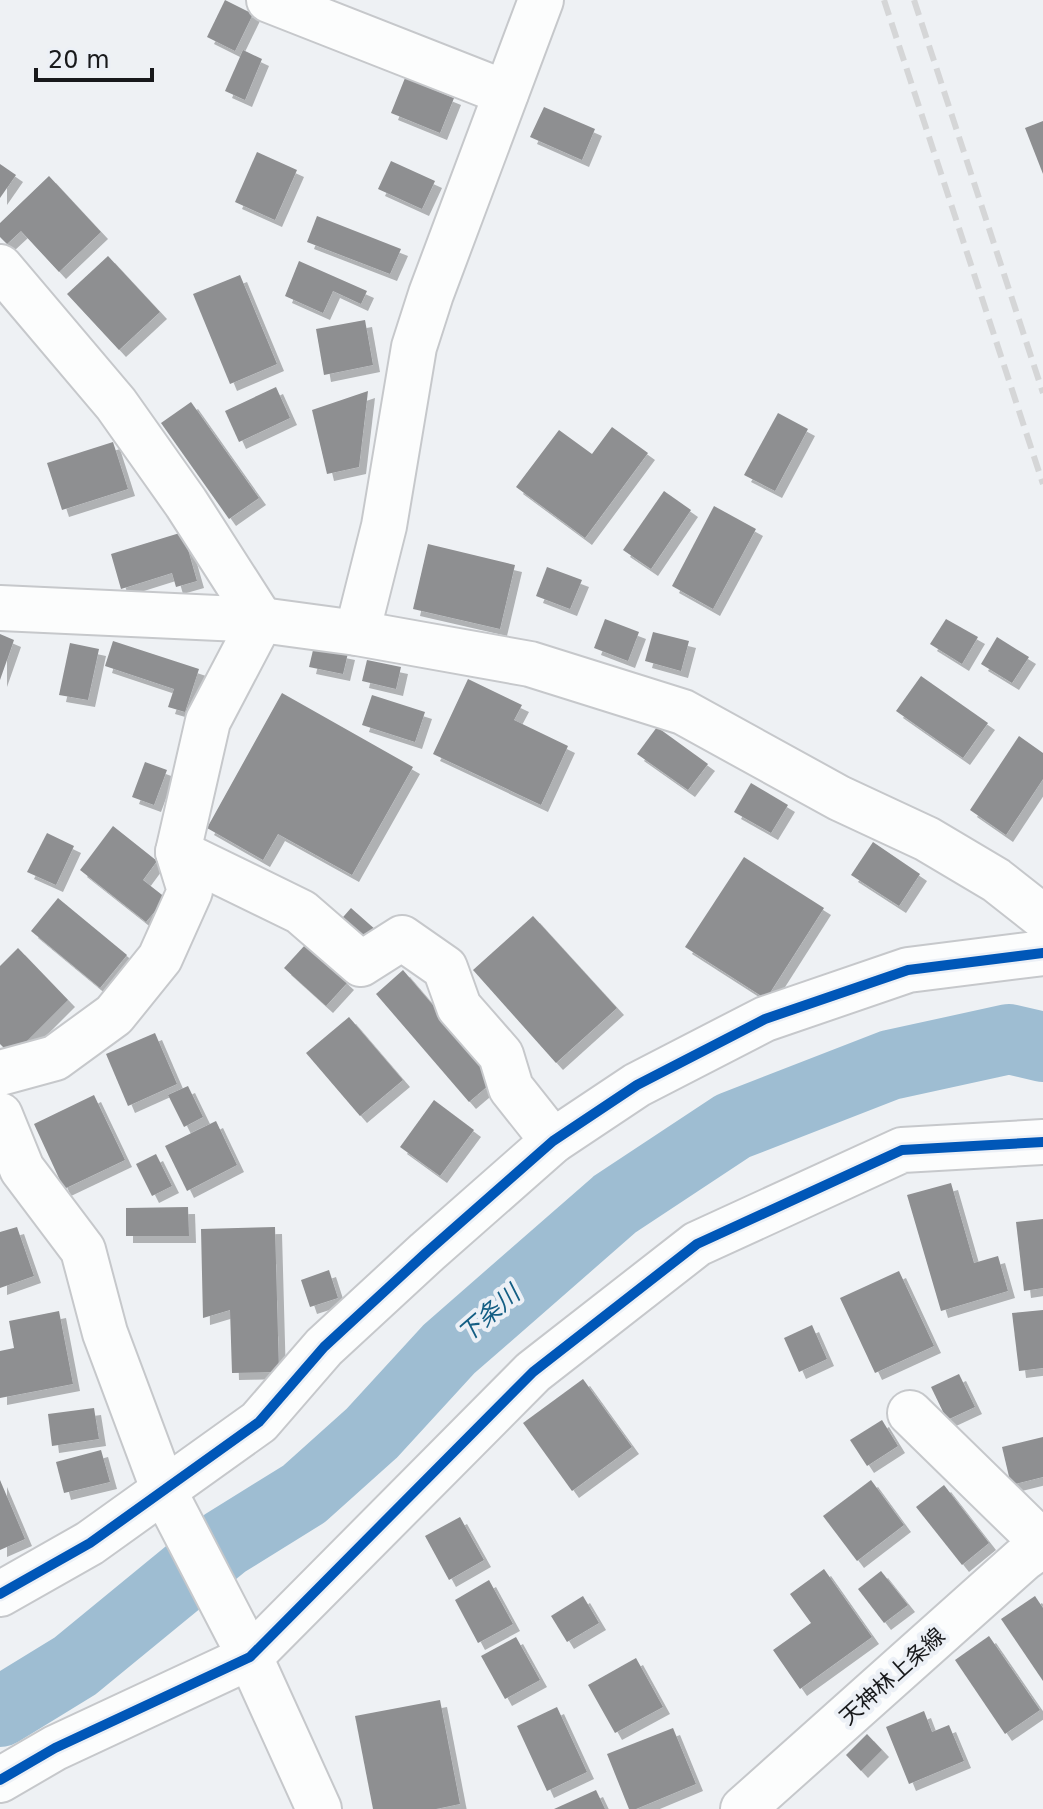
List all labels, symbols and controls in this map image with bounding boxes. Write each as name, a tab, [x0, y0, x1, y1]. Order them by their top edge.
scale bar	[36, 32, 152, 82]
text: 20 m	[48, 46, 110, 74]
water label: 下条川	[453, 1278, 528, 1348]
street label: 天神林上条線	[835, 1623, 950, 1730]

